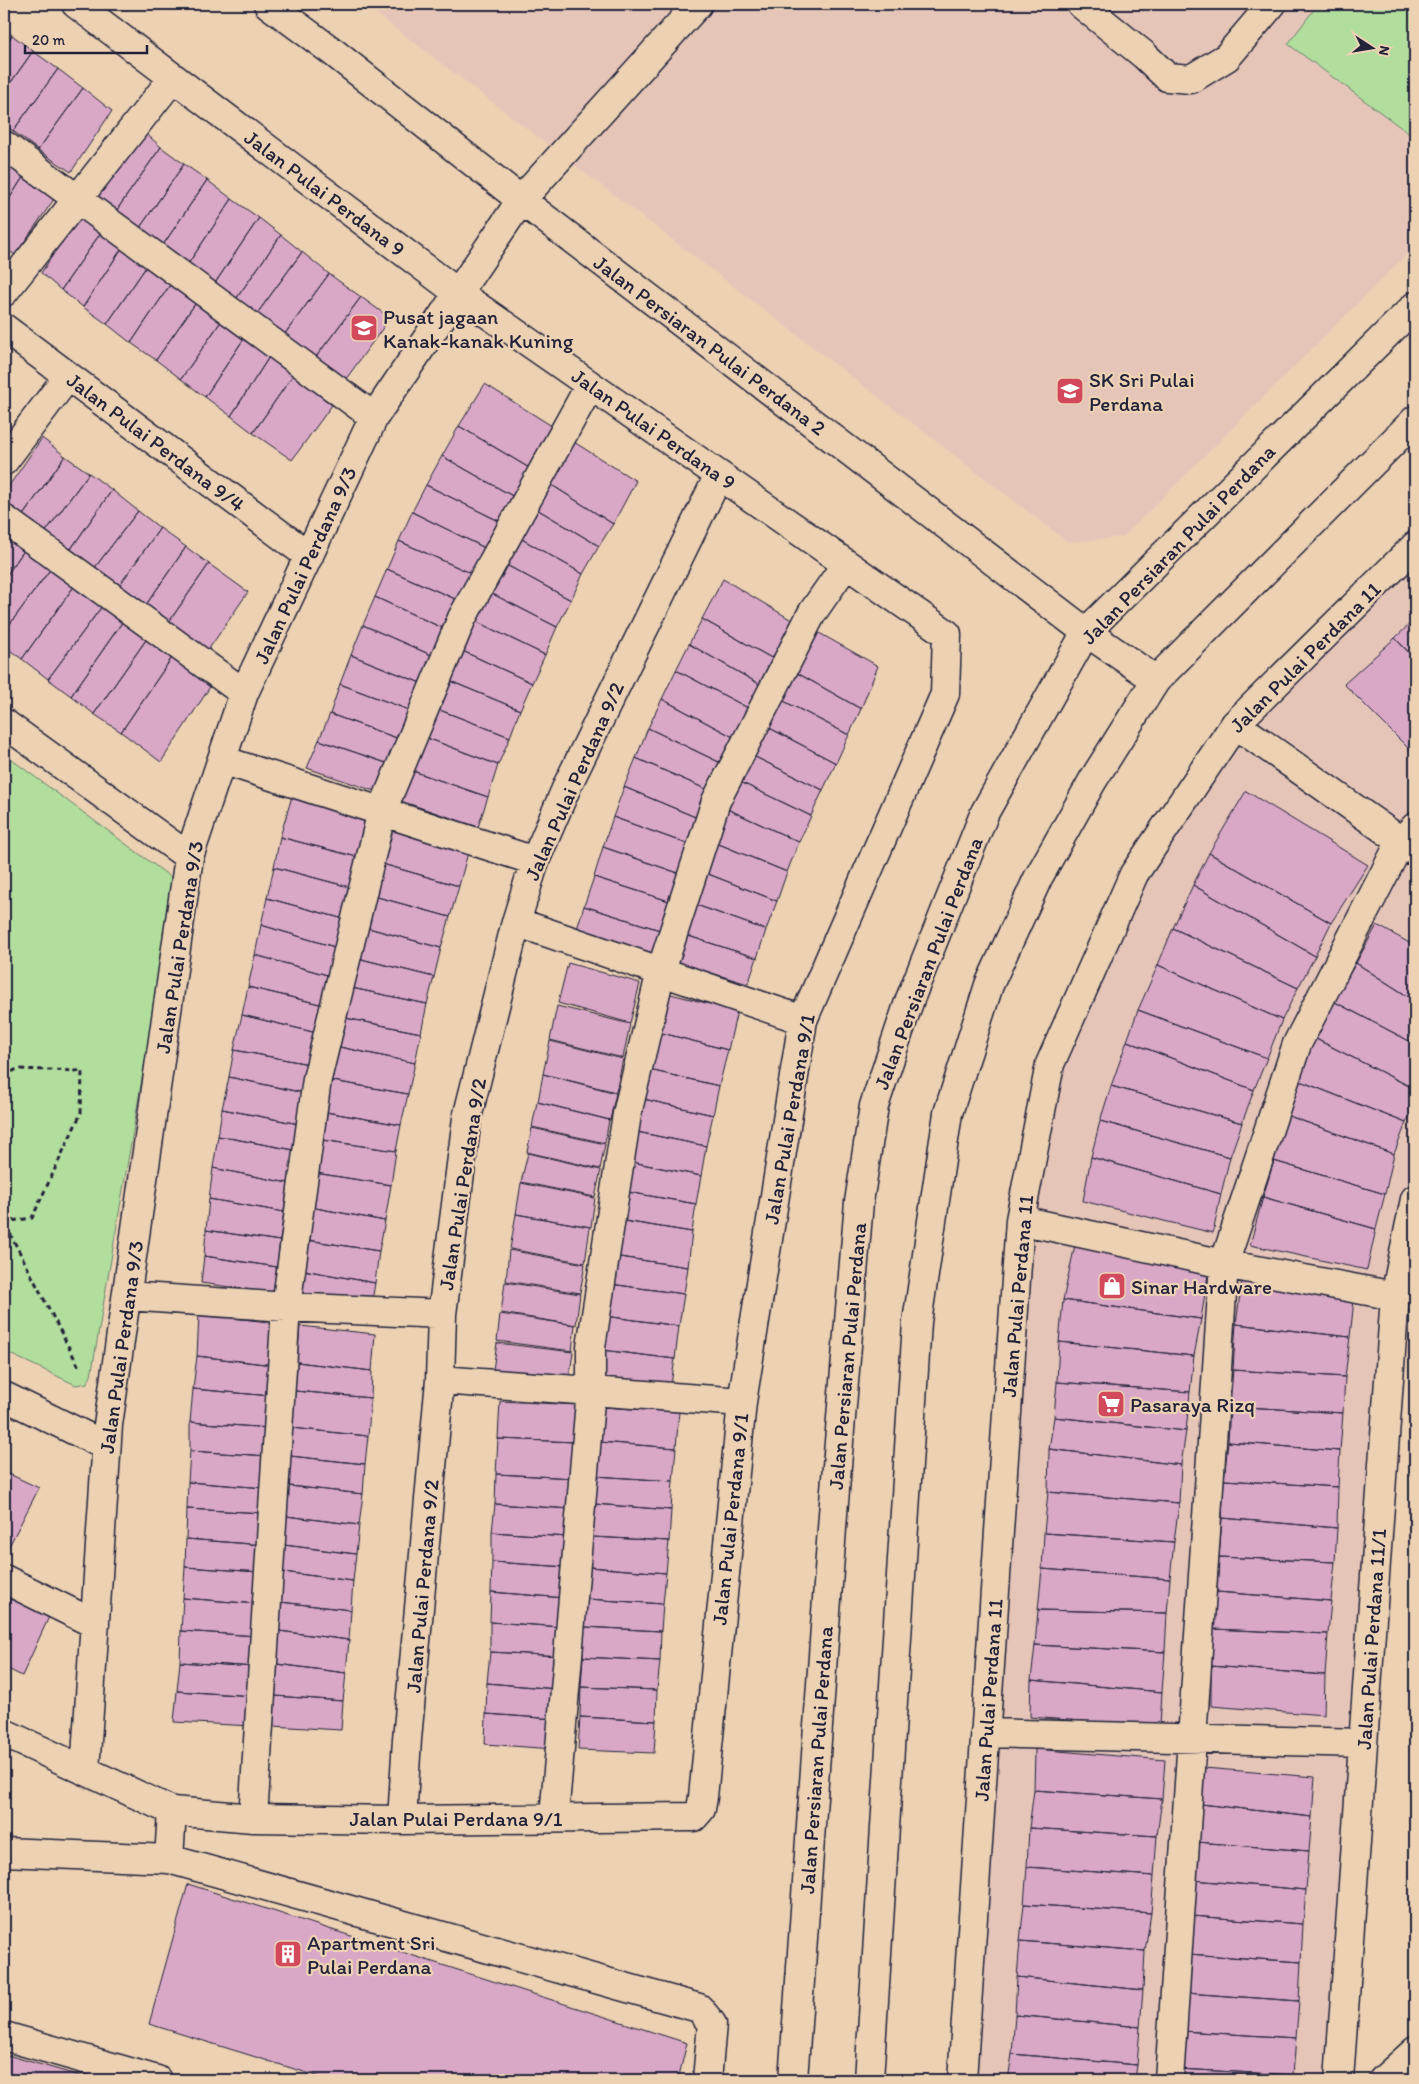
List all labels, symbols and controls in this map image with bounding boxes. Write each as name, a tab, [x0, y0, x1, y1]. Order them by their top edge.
scale bar	[25, 22, 148, 54]
north arrow	[1346, 22, 1396, 72]
text: 20 m	[32, 31, 66, 49]
text: N	[1375, 44, 1394, 57]
street label: Jalan Pulai Perdana 9	[240, 124, 410, 262]
street label: Jalan Persiaran Pulai Perdana 2	[589, 250, 831, 440]
place label: Pusat jagaan Kanak-kanak Kuning	[383, 304, 574, 353]
school or university icon: Pusat jagaan Kanak-kanak Kuning	[349, 313, 379, 343]
street label: Jalan Pulai Perdana 9	[567, 363, 741, 495]
street label: Jalan Pulai Perdana 9/4	[62, 367, 250, 517]
place label: SK Sri Pulai Perdana	[1089, 367, 1195, 416]
school or university icon: SK Sri Pulai Perdana	[1055, 376, 1085, 406]
street label: Jalan Persiaran Pulai Perdana	[1076, 439, 1280, 649]
street label: Jalan Pulai Perdana 9/3	[248, 462, 362, 668]
street label: Jalan Pulai Perdana 11	[1224, 576, 1386, 738]
street label: Jalan Pulai Perdana 9/2	[519, 678, 629, 884]
street label: Jalan Persiaran Pulai Perdana	[868, 833, 988, 1093]
street label: Jalan Pulai Perdana 9/3	[150, 839, 208, 1055]
street label: Jalan Pulai Perdana 9/1	[758, 1012, 820, 1226]
street label: Jalan Pulai Perdana 9/2	[433, 1076, 491, 1292]
street label: Jalan Pulai Perdana 11	[996, 1194, 1038, 1398]
street label: Jalan Persiaran Pulai Perdana	[823, 1221, 871, 1491]
street label: Jalan Pulai Perdana 9/3	[94, 1239, 148, 1455]
shop icon: Sinar Hardware	[1097, 1271, 1127, 1301]
place label: Sinar Hardware	[1131, 1274, 1272, 1299]
supermarket icon: Pasaraya Rizq	[1096, 1389, 1126, 1419]
place label: Pasaraya Rizq	[1130, 1392, 1255, 1417]
street label: Jalan Pulai Perdana 9/1	[706, 1412, 754, 1626]
street label: Jalan Pulai Perdana 9/2	[400, 1478, 444, 1694]
street label: Jalan Pulai Perdana 11/1	[1351, 1527, 1391, 1750]
street label: Jalan Pulai Perdana 11	[968, 1598, 1008, 1802]
street label: Jalan Persiaran Pulai Perdana	[794, 1625, 838, 1895]
street label: Jalan Pulai Perdana 9/1	[349, 1806, 563, 1831]
place label: Apartment Sri Pulai Perdana	[307, 1930, 435, 1979]
building icon: Apartment Sri Pulai Perdana	[273, 1939, 303, 1969]

